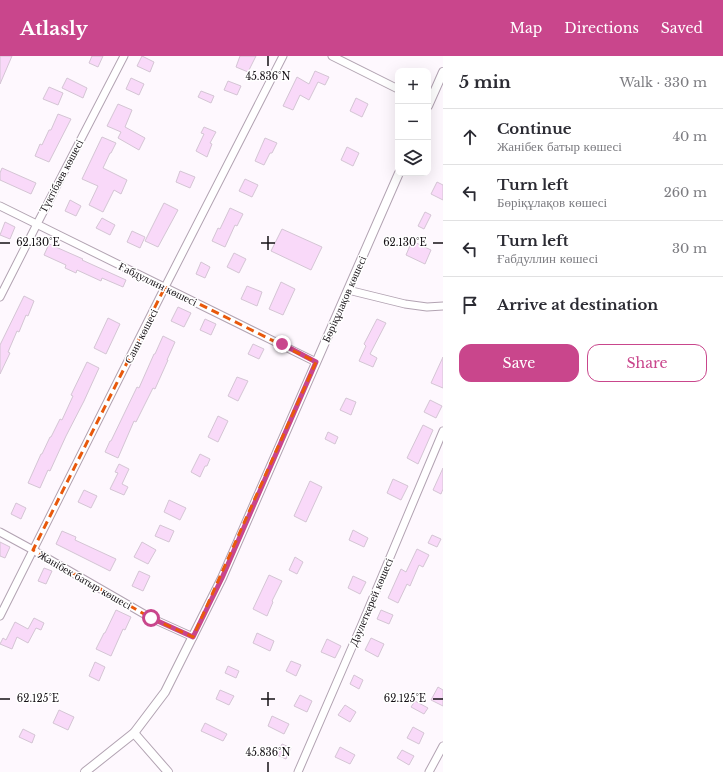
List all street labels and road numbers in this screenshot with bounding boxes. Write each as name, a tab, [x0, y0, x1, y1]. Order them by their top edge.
street label: Түктібаев көшесі	[36, 137, 86, 215]
street label: Бөріқұлақов көшесі	[319, 254, 369, 344]
street label: Ғабдуллин көшесі	[117, 259, 199, 309]
street label: Саин көшесі	[121, 306, 161, 366]
street label: Жанібек батыр көшесі	[36, 548, 134, 612]
street label: Дәулеткерей көшесі	[346, 556, 396, 648]

